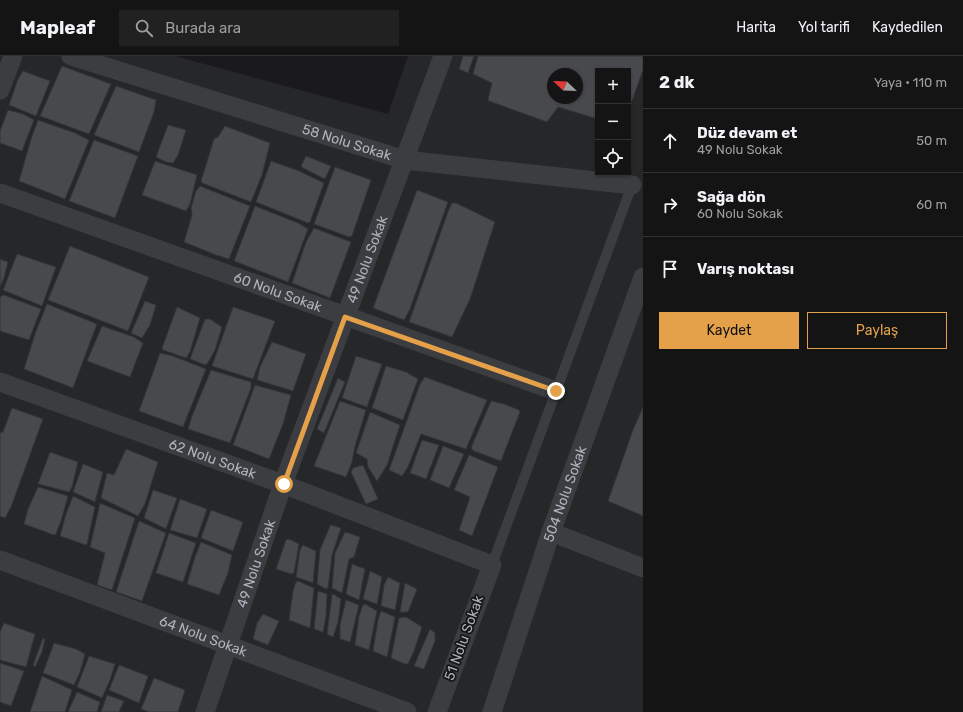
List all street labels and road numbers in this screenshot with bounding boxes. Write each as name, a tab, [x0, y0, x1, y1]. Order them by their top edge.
street label: 58 Nolu Sokak	[300, 120, 394, 164]
street label: 49 Nolu Sokak	[343, 212, 391, 305]
street label: 60 Nolu Sokak	[231, 268, 325, 316]
street label: 62 Nolu Sokak	[166, 435, 259, 482]
street label: 504 Nolu Sokak	[540, 443, 590, 544]
street label: 49 Nolu Sokak	[233, 516, 279, 610]
street label: 51 Nolu Sokak	[441, 592, 488, 683]
street label: 64 Nolu Sokak	[157, 612, 250, 660]

